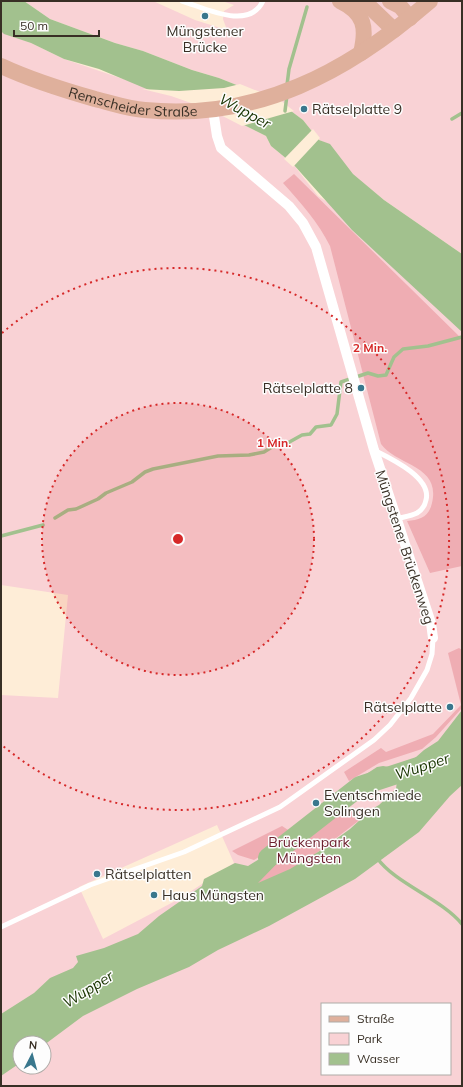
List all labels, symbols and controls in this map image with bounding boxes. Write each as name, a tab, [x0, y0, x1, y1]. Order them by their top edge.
marker: Müngstener Brücke	[200, 11, 210, 21]
scale bar	[14, 12, 99, 38]
text: 50 m	[20, 18, 48, 33]
place label: Müngstener Brücke	[167, 22, 244, 56]
street label: Remscheider Straße	[66, 83, 198, 121]
water label: Wupper	[216, 89, 275, 133]
place label: Rätselplatte 9	[312, 100, 402, 118]
marker: Rätselplatte 9	[299, 104, 309, 114]
text: 2 Min.	[353, 340, 387, 355]
place label: Rätselplatte 8	[263, 379, 353, 397]
marker: Rätselplatte 8	[356, 383, 366, 393]
text: 1 Min.	[257, 435, 291, 450]
street label: Müngstener Brückenweg	[372, 468, 438, 626]
centre of rings	[171, 532, 185, 546]
place label: Rätselplatte	[364, 698, 442, 716]
marker: Rätselplatte	[445, 702, 455, 712]
water label: Wupper	[392, 748, 452, 784]
place label: Eventschmiede Solingen	[324, 786, 422, 820]
marker: Eventschmiede Solingen	[311, 798, 321, 808]
park label: Brückenpark Müngsten	[268, 833, 351, 867]
place label: Rätselplatten	[105, 865, 191, 883]
marker: Rätselplatten	[92, 869, 102, 879]
place label: Haus Müngsten	[162, 886, 264, 904]
marker: Haus Müngsten	[149, 890, 159, 900]
water label: Wupper	[59, 966, 117, 1012]
legend	[321, 1003, 451, 1075]
text: Straße	[357, 1011, 394, 1026]
text: Park	[357, 1031, 383, 1046]
north arrow	[12, 1035, 52, 1075]
text: N	[28, 1038, 38, 1052]
text: Wasser	[357, 1051, 400, 1066]

